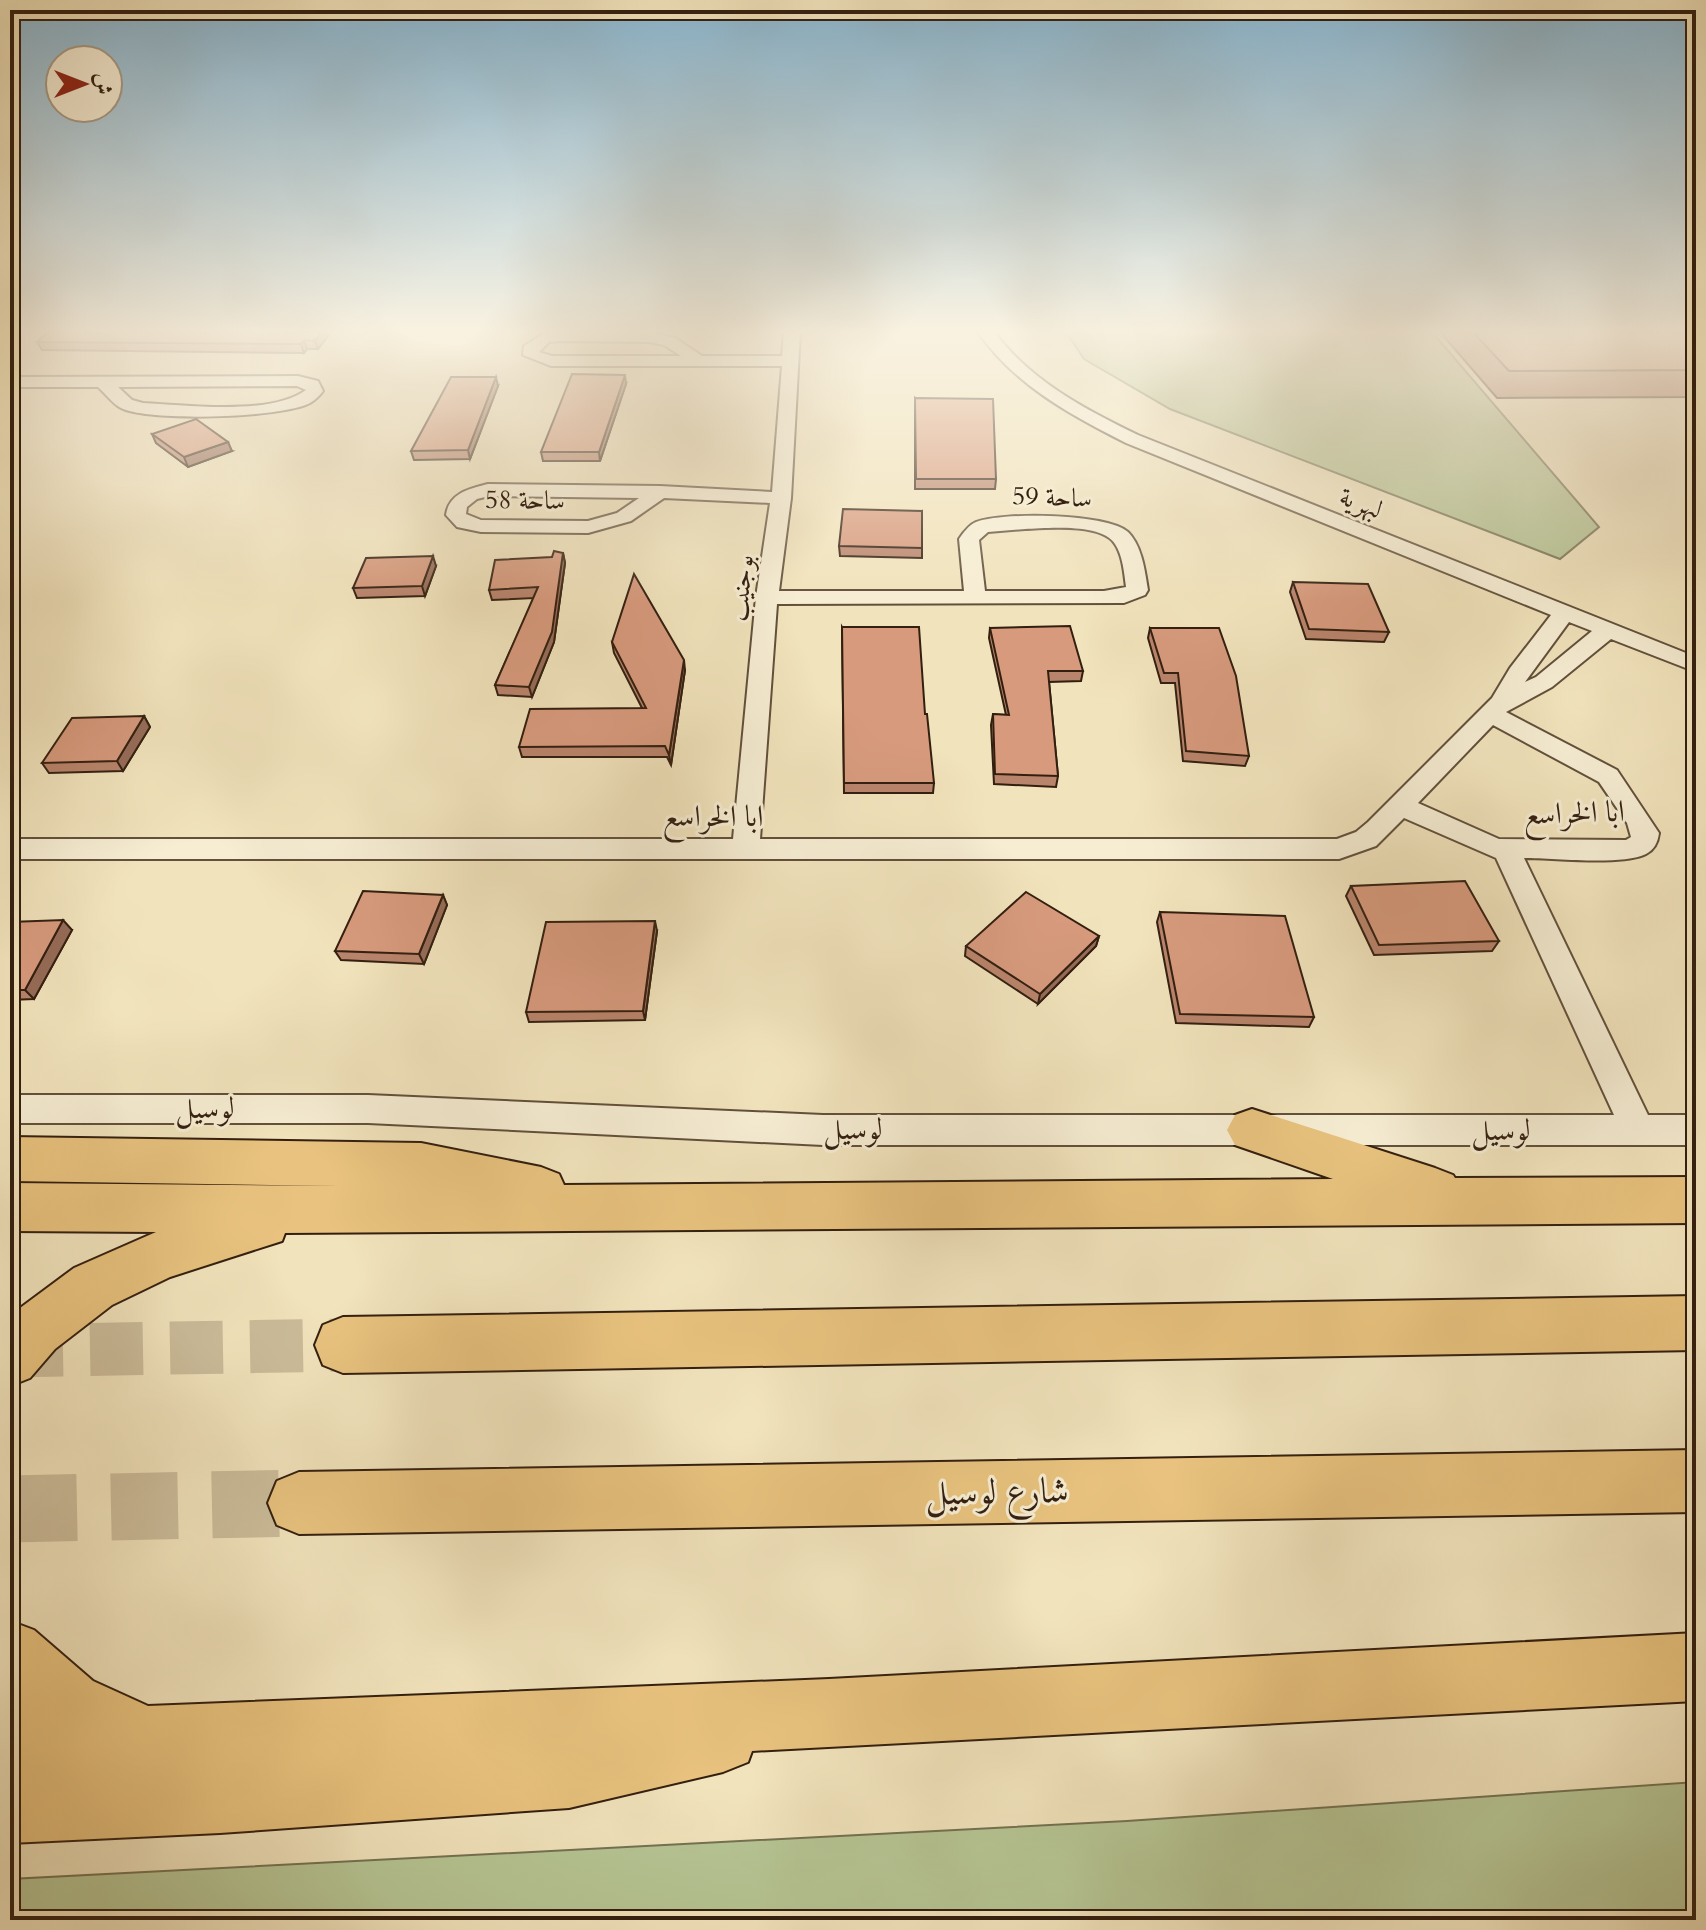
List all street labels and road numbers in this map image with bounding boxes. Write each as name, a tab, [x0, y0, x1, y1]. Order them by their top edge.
street label: ساحة 59	[1011, 478, 1093, 516]
street label: لبهرية	[1334, 479, 1388, 527]
street label: ساحة 58	[485, 482, 565, 518]
street label: بوجنيب	[720, 553, 762, 623]
street label: ابا الخراسع	[1523, 791, 1626, 841]
street label: ابا الخراسع	[662, 796, 764, 843]
street label: لوسيل	[175, 1088, 235, 1129]
street label: لوسيل	[823, 1109, 883, 1150]
street label: لوسيل	[1471, 1110, 1531, 1151]
street label: شارع لوسيل	[925, 1466, 1069, 1523]

